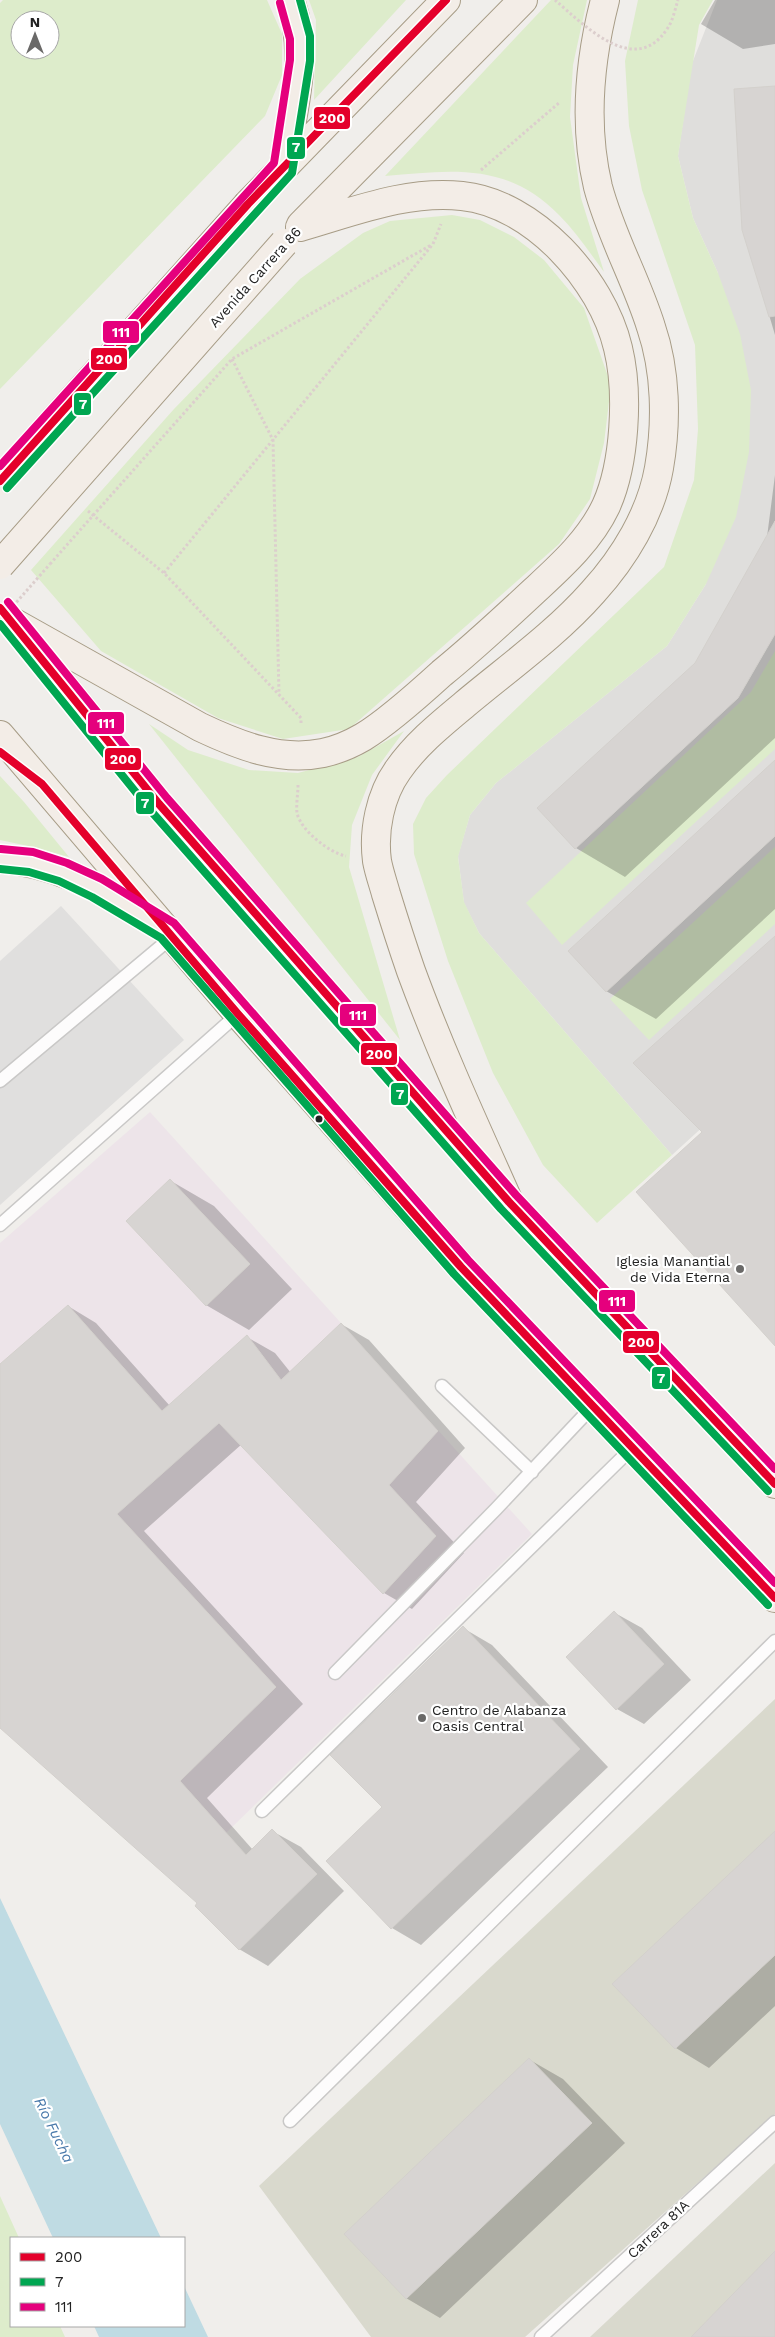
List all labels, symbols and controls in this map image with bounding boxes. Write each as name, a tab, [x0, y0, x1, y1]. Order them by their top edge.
north arrow	[10, 10, 60, 60]
text: N	[30, 14, 40, 30]
line badge: 200	[313, 106, 351, 130]
text: 200	[319, 110, 345, 126]
line badge: 7	[286, 136, 306, 160]
text: 7	[292, 139, 301, 155]
street label: Avenida Carrera 86	[206, 224, 304, 330]
line badge: 111	[102, 320, 140, 344]
text: 111	[112, 324, 130, 340]
line badge: 200	[90, 347, 128, 371]
text: 200	[96, 351, 122, 367]
line badge: 7	[73, 392, 92, 416]
text: 7	[79, 396, 88, 412]
line badge: 111	[87, 711, 125, 735]
text: 111	[97, 715, 115, 731]
line badge: 200	[104, 747, 142, 771]
text: 200	[110, 751, 136, 767]
line badge: 7	[135, 791, 155, 815]
text: 7	[141, 795, 150, 811]
line badge: 111	[339, 1003, 377, 1027]
text: 111	[349, 1007, 367, 1023]
line badge: 200	[360, 1042, 398, 1066]
text: 200	[366, 1046, 392, 1062]
line badge: 7	[390, 1082, 409, 1106]
text: 7	[396, 1086, 405, 1102]
unlabelled marker	[314, 1114, 324, 1124]
place label: Iglesia Manantial de Vida Eterna	[616, 1253, 731, 1285]
marker: Iglesia Manantial de Vida Eterna	[734, 1263, 746, 1275]
line badge: 111	[598, 1289, 636, 1313]
text: 111	[608, 1293, 626, 1309]
line badge: 200	[622, 1330, 660, 1354]
text: 200	[628, 1334, 654, 1350]
line badge: 7	[651, 1366, 671, 1390]
text: 7	[657, 1370, 666, 1386]
place label: Centro de Alabanza Oasis Central	[432, 1702, 566, 1734]
marker: Centro de Alabanza Oasis Central	[416, 1712, 428, 1724]
water label: Río Fucha	[30, 2094, 78, 2166]
street label: Carrera 81A	[624, 2197, 692, 2261]
legend	[10, 2237, 185, 2327]
text: 200	[55, 2248, 82, 2266]
text: 7	[55, 2273, 63, 2291]
text: 111	[55, 2298, 73, 2316]

